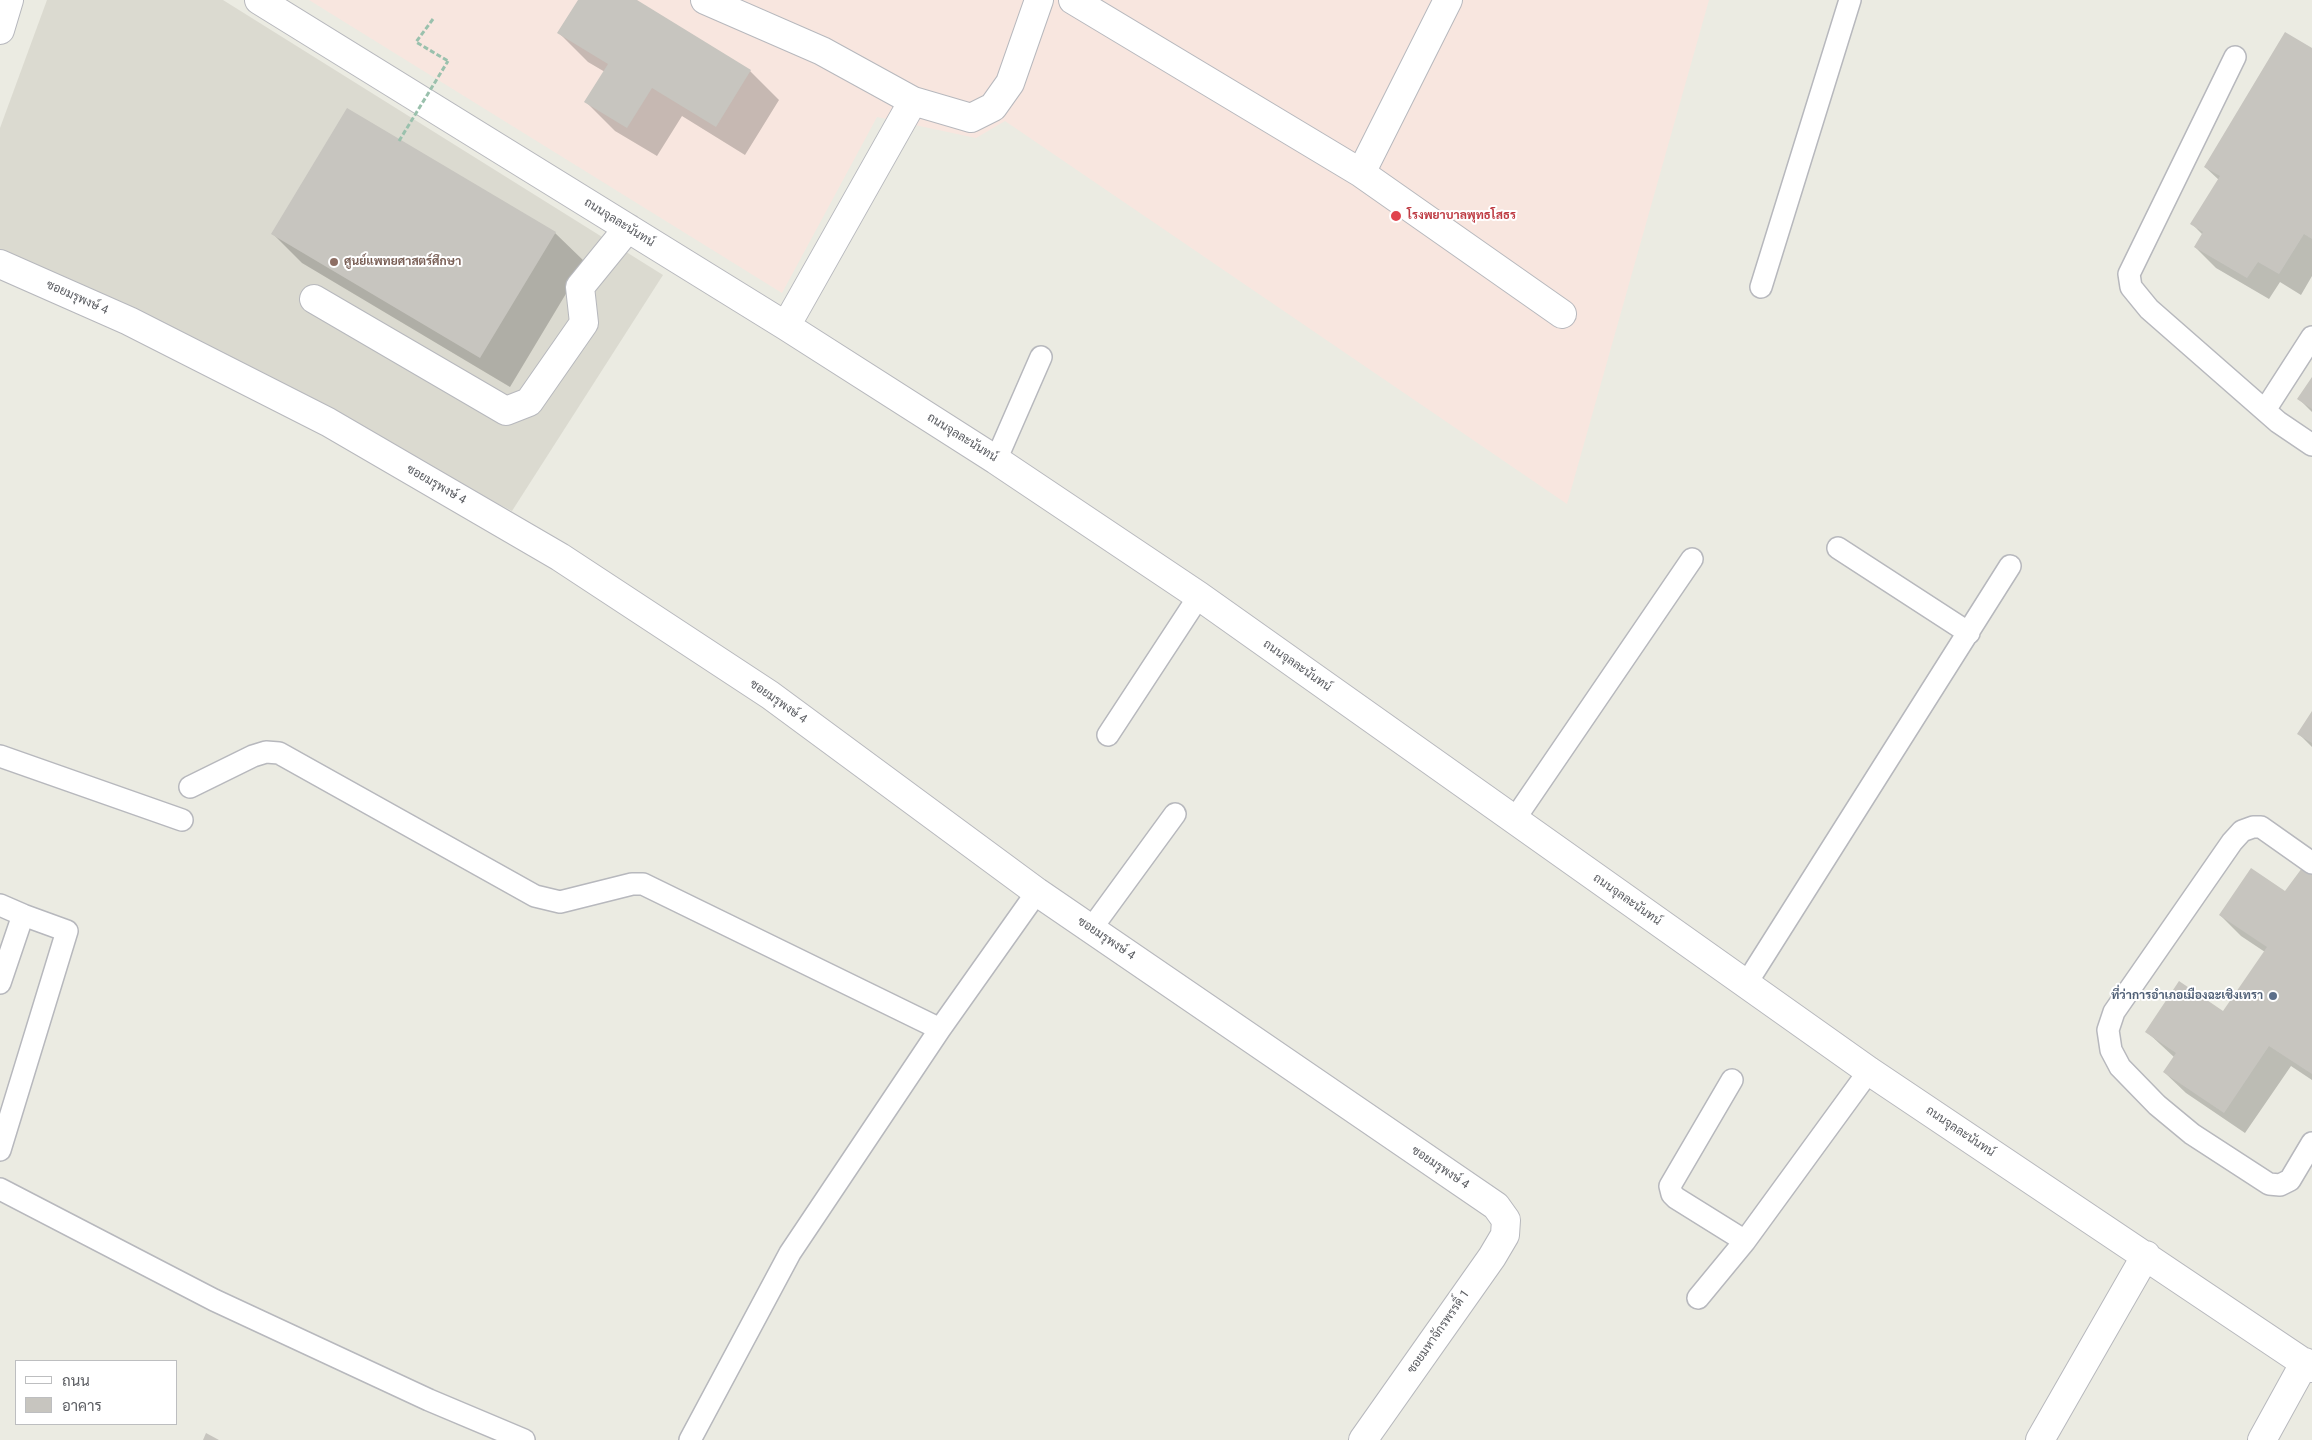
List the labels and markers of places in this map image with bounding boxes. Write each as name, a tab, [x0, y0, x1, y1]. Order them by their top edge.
marker: โรงพยาบาลพุทธโสธร	[1389, 209, 1403, 223]
place label: โรงพยาบาลพุทธโสธร	[1407, 209, 1516, 223]
place label: ศูนย์แพทยศาสตร์ศึกษา	[344, 255, 461, 269]
marker: ศูนย์แพทยศาสตร์ศึกษา	[328, 256, 340, 268]
place label: ที่ว่าการอำเภอเมืองฉะเชิงเทรา	[2111, 989, 2263, 1003]
marker: ที่ว่าการอำเภอเมืองฉะเชิงเทรา	[2267, 990, 2279, 1002]

